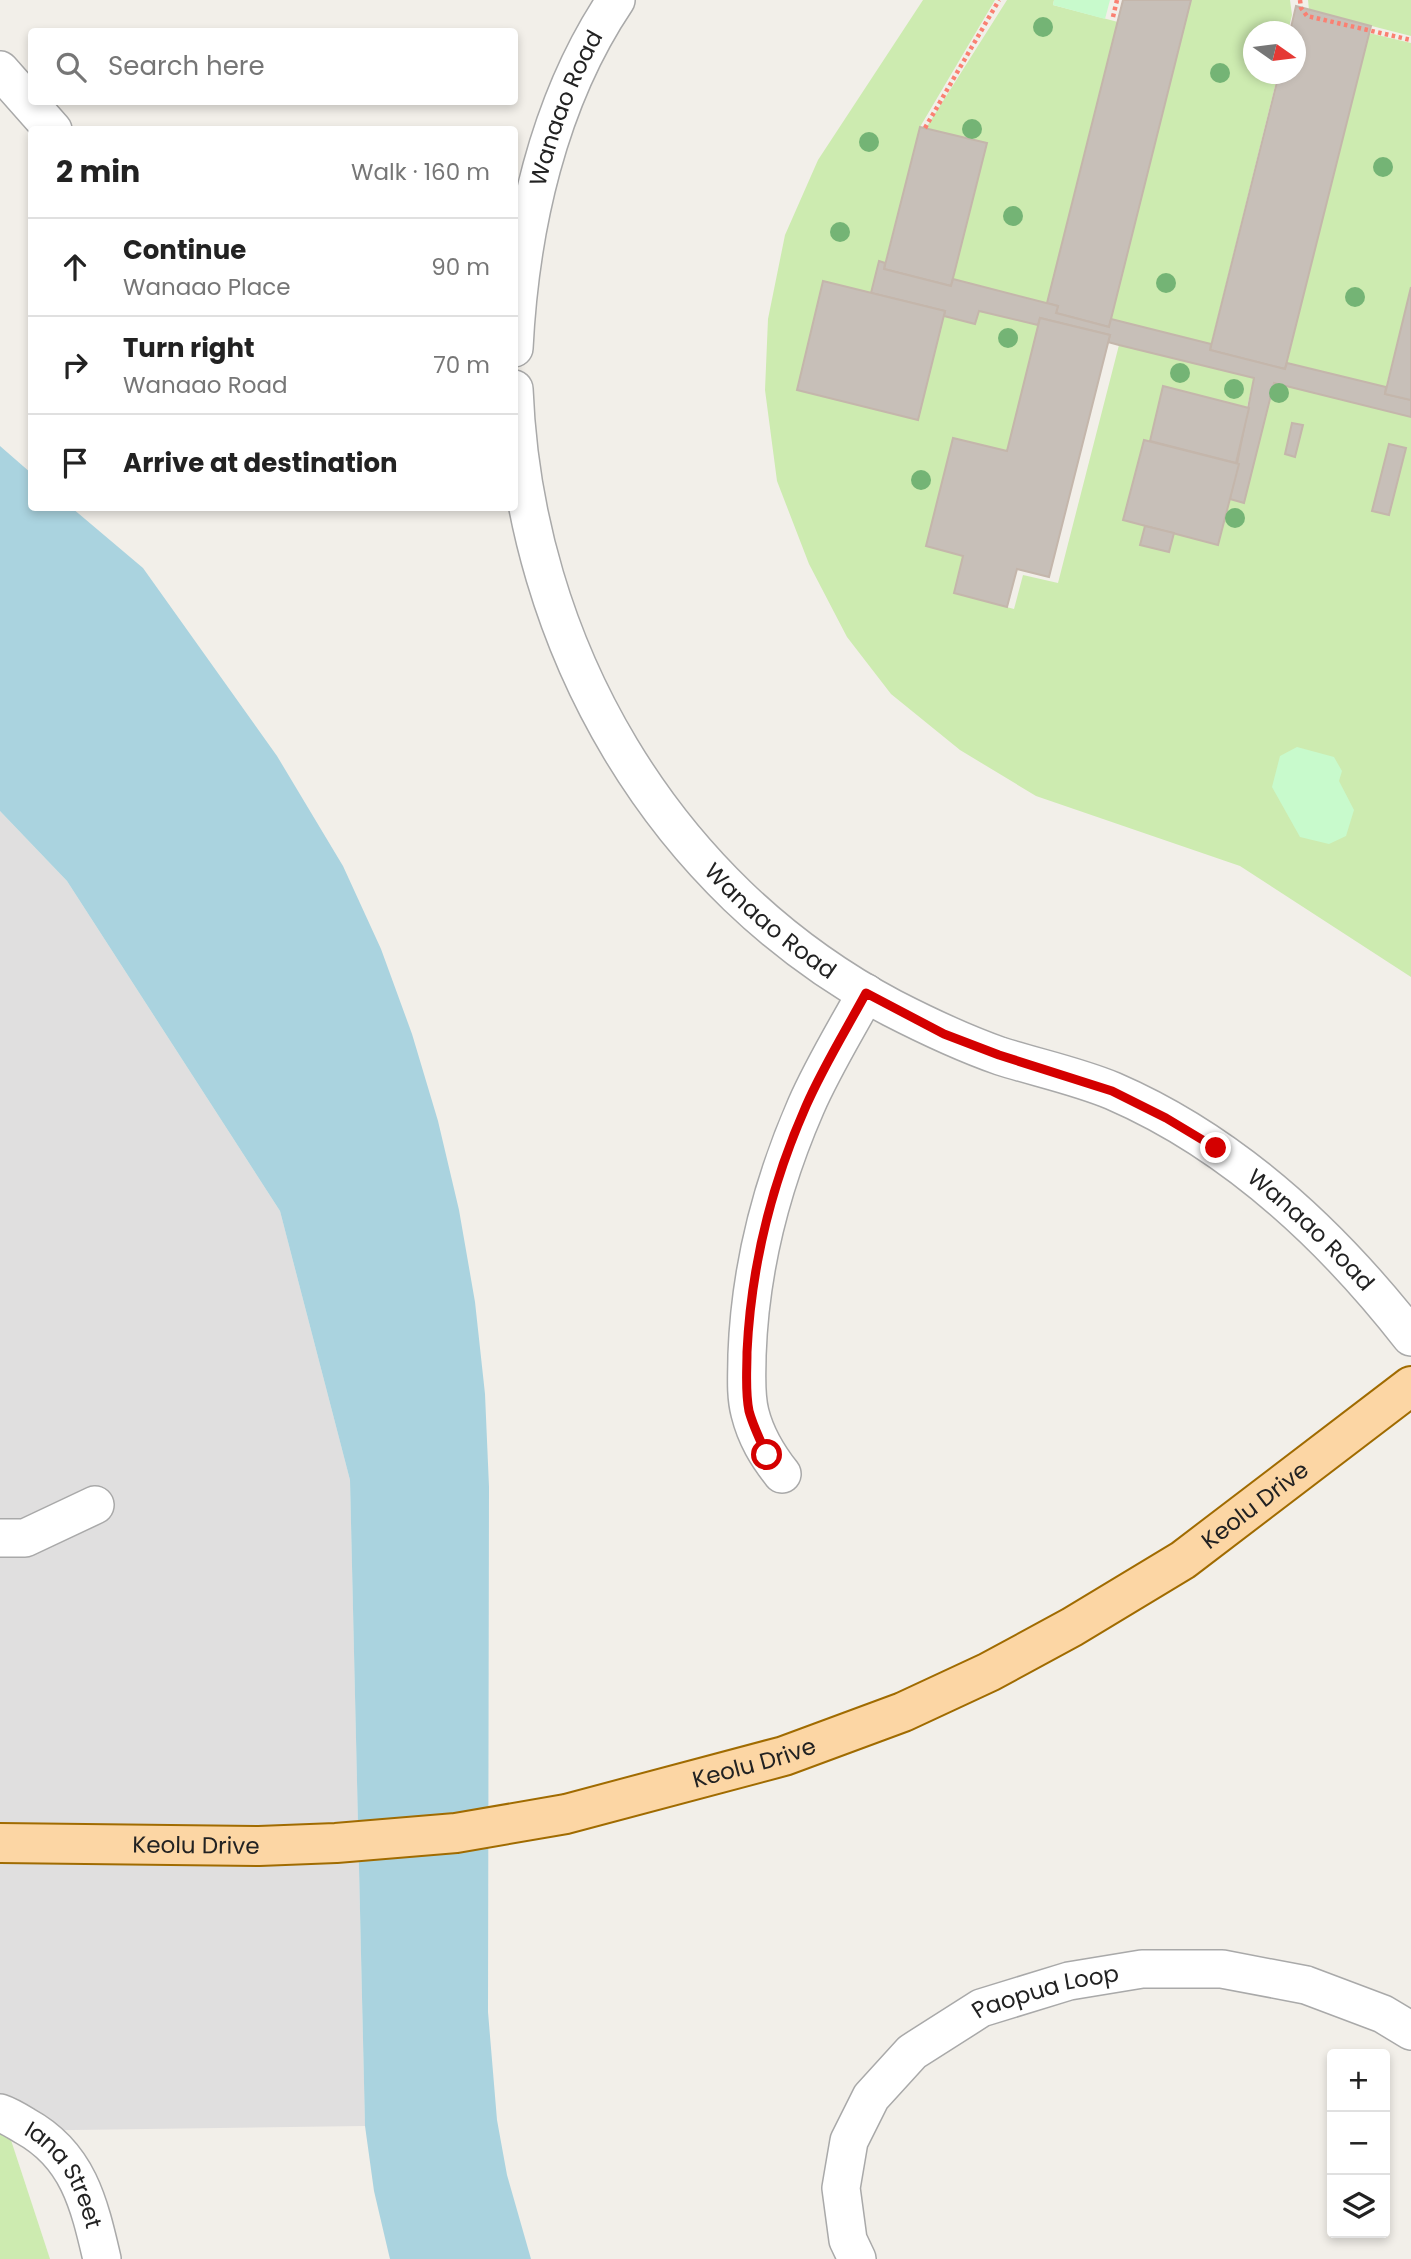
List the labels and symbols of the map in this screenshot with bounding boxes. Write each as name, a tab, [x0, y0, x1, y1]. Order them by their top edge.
north arrow	[1243, 21, 1306, 84]
street label: Wanaao Road	[522, 24, 610, 189]
street label: Wanaao Road	[697, 856, 843, 987]
route end	[1200, 1132, 1231, 1163]
street label: Wanaao Road	[1241, 1161, 1382, 1298]
route start	[751, 1439, 782, 1470]
street label: Keolu Drive	[1195, 1454, 1315, 1556]
street label: Keolu Drive	[689, 1730, 820, 1796]
street label: Keolu Drive	[132, 1829, 260, 1862]
street label: Paopua Loop	[965, 1957, 1121, 2026]
street label: Iana Street	[19, 2113, 110, 2232]

